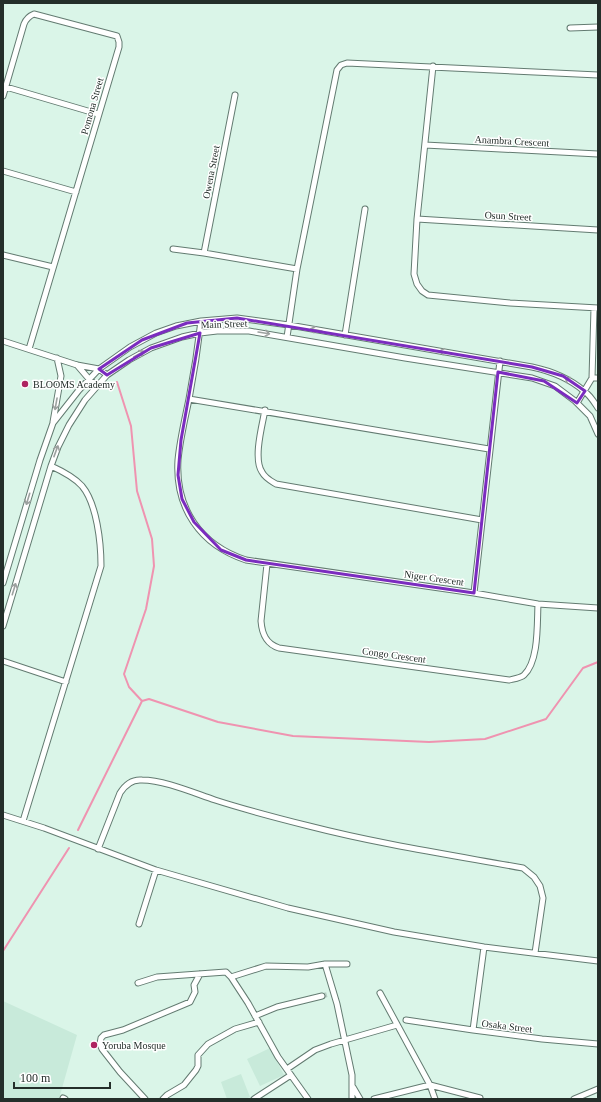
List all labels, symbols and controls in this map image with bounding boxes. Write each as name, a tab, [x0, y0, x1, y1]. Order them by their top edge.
street label: Pomona Street	[79, 76, 105, 136]
street label: Anambra Crescent	[474, 134, 550, 148]
street label: Owena Street	[200, 144, 222, 200]
street label: Osun Street	[484, 209, 532, 223]
street label: Main Street	[200, 318, 248, 330]
one-way arrow	[310, 326, 323, 334]
one-way arrow	[257, 329, 270, 337]
one-way arrow	[439, 348, 452, 356]
one-way arrow	[133, 350, 145, 358]
one-way arrow	[564, 377, 576, 385]
marker: BLOOMS Academy	[20, 379, 30, 389]
place label: BLOOMS Academy	[33, 379, 115, 390]
one-way arrow	[52, 397, 60, 410]
one-way arrow	[53, 446, 61, 458]
one-way arrow	[24, 492, 31, 505]
street label: Niger Crescent	[403, 568, 465, 588]
one-way arrow	[11, 583, 18, 596]
street label: Congo Crescent	[361, 645, 427, 665]
street label: Osaka Street	[481, 1017, 533, 1035]
marker: Yoruba Mosque	[89, 1040, 99, 1050]
place label: Yoruba Mosque	[102, 1040, 166, 1051]
scale bar	[14, 1064, 110, 1090]
text: 100 m	[20, 1071, 51, 1085]

